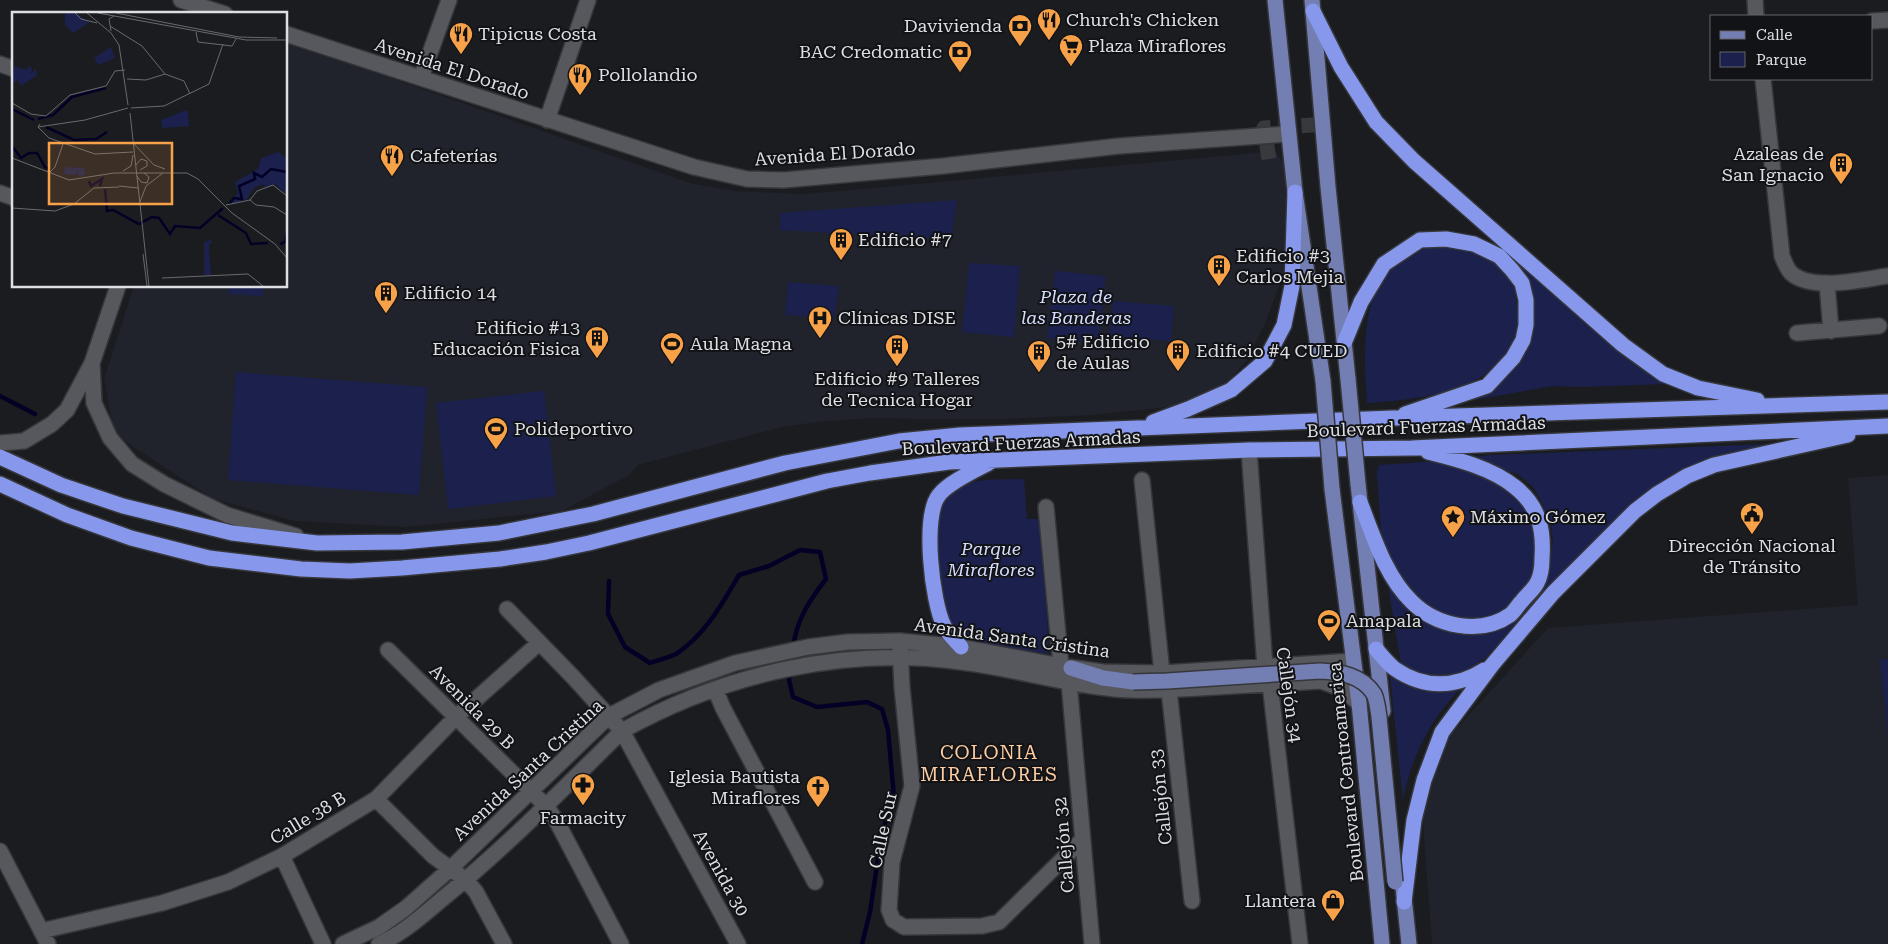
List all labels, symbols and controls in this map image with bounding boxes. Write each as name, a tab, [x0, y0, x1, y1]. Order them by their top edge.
restaurant icon: Church's Chicken	[1036, 7, 1062, 41]
place label: Church's Chicken	[1066, 9, 1219, 30]
inset map	[12, 12, 288, 288]
bank icon: Davivienda	[1007, 13, 1033, 47]
place label: Davivienda	[904, 15, 1002, 36]
legend	[1710, 15, 1873, 80]
restaurant icon: Tipicus Costa	[448, 21, 474, 55]
place label: Tipicus Costa	[478, 23, 597, 44]
text: Calle	[1756, 26, 1792, 44]
supermarket icon: Plaza Miraflores	[1058, 33, 1084, 67]
street label: Avenida El Dorado	[372, 34, 532, 103]
place label: Plaza Miraflores	[1088, 35, 1226, 56]
bank icon: BAC Credomatic	[947, 39, 973, 73]
place label: BAC Credomatic	[799, 41, 942, 62]
text: Parque	[1756, 51, 1807, 69]
restaurant icon: Pollolandio	[567, 62, 593, 96]
place label: Pollolandio	[598, 64, 698, 85]
street label: Avenida El Dorado	[754, 137, 916, 170]
restaurant icon: Cafeterías	[379, 143, 405, 177]
place label: Azaleas de San Ignacio	[1722, 143, 1824, 185]
place label: Cafeterías	[410, 145, 497, 166]
building icon: Azaleas de San Ignacio	[1828, 151, 1854, 185]
building icon: Edificio #7	[828, 227, 854, 261]
place label: Edificio #7	[858, 229, 952, 250]
place label: Edificio #3 Carlos Mejia	[1236, 245, 1344, 287]
building icon: Edificio #3 Carlos Mejia	[1206, 253, 1232, 287]
building icon: Edificio 14	[373, 280, 399, 314]
place label: Edificio 14	[404, 282, 497, 303]
park label: Plaza de las Banderas	[1021, 286, 1131, 328]
hospital icon: Clínicas DISE	[807, 305, 833, 339]
place label: Clínicas DISE	[838, 307, 956, 328]
place label: Edificio #13 Educación Fisica	[432, 317, 580, 359]
building icon: Edificio #13 Educación Fisica	[584, 325, 610, 359]
sports icon: Aula Magna	[659, 331, 685, 365]
place label: 5# Edificio de Aulas	[1056, 331, 1150, 373]
place label: Aula Magna	[690, 333, 792, 354]
building icon: Edificio #9 Talleres de Tecnica Hogar	[884, 333, 910, 367]
building icon: Edificio #4 CUED	[1165, 338, 1191, 372]
building icon: 5# Edificio de Aulas	[1026, 339, 1052, 373]
place label: Edificio #4 CUED	[1196, 340, 1347, 361]
place label: Edificio #9 Talleres de Tecnica Hogar	[814, 368, 980, 410]
street label: Boulevard Fuerzas Armadas	[1306, 412, 1546, 441]
sports icon: Polideportivo	[483, 416, 509, 450]
place label: Polideportivo	[514, 418, 633, 439]
street label: Boulevard Fuerzas Armadas	[901, 426, 1141, 459]
public building icon: Dirección Nacional de Tránsito	[1739, 501, 1765, 535]
place icon: Máximo Gómez	[1440, 504, 1466, 538]
place label: Máximo Gómez	[1470, 506, 1606, 527]
place label: Dirección Nacional de Tránsito	[1668, 535, 1836, 577]
park label: Parque Miraflores	[946, 538, 1035, 580]
sports icon: Amapala	[1316, 608, 1342, 642]
place label: Amapala	[1346, 610, 1422, 631]
street label: Avenida Santa Cristina	[913, 613, 1112, 662]
street label: Callejón 34	[1272, 646, 1307, 744]
street label: Avenida 29 B	[425, 660, 519, 754]
street label: Boulevard Centroamerica	[1323, 661, 1368, 883]
street label: Avenida Santa Cristina	[448, 694, 607, 845]
district label: COLONIA MIRAFLORES	[920, 741, 1058, 786]
street label: Callejón 33	[1145, 748, 1176, 846]
place label: Iglesia Bautista Miraflores	[669, 766, 800, 808]
pharmacy icon: Farmacity	[570, 772, 596, 806]
church icon: Iglesia Bautista Miraflores	[805, 774, 831, 808]
street label: Calle 38 B	[266, 787, 350, 848]
street label: Calle Sur	[864, 790, 901, 870]
street label: Callejón 32	[1049, 796, 1078, 894]
place label: Farmacity	[540, 807, 627, 828]
street label: Avenida 30	[689, 826, 754, 920]
shop icon: Llantera	[1320, 888, 1346, 922]
place label: Llantera	[1245, 890, 1316, 911]

